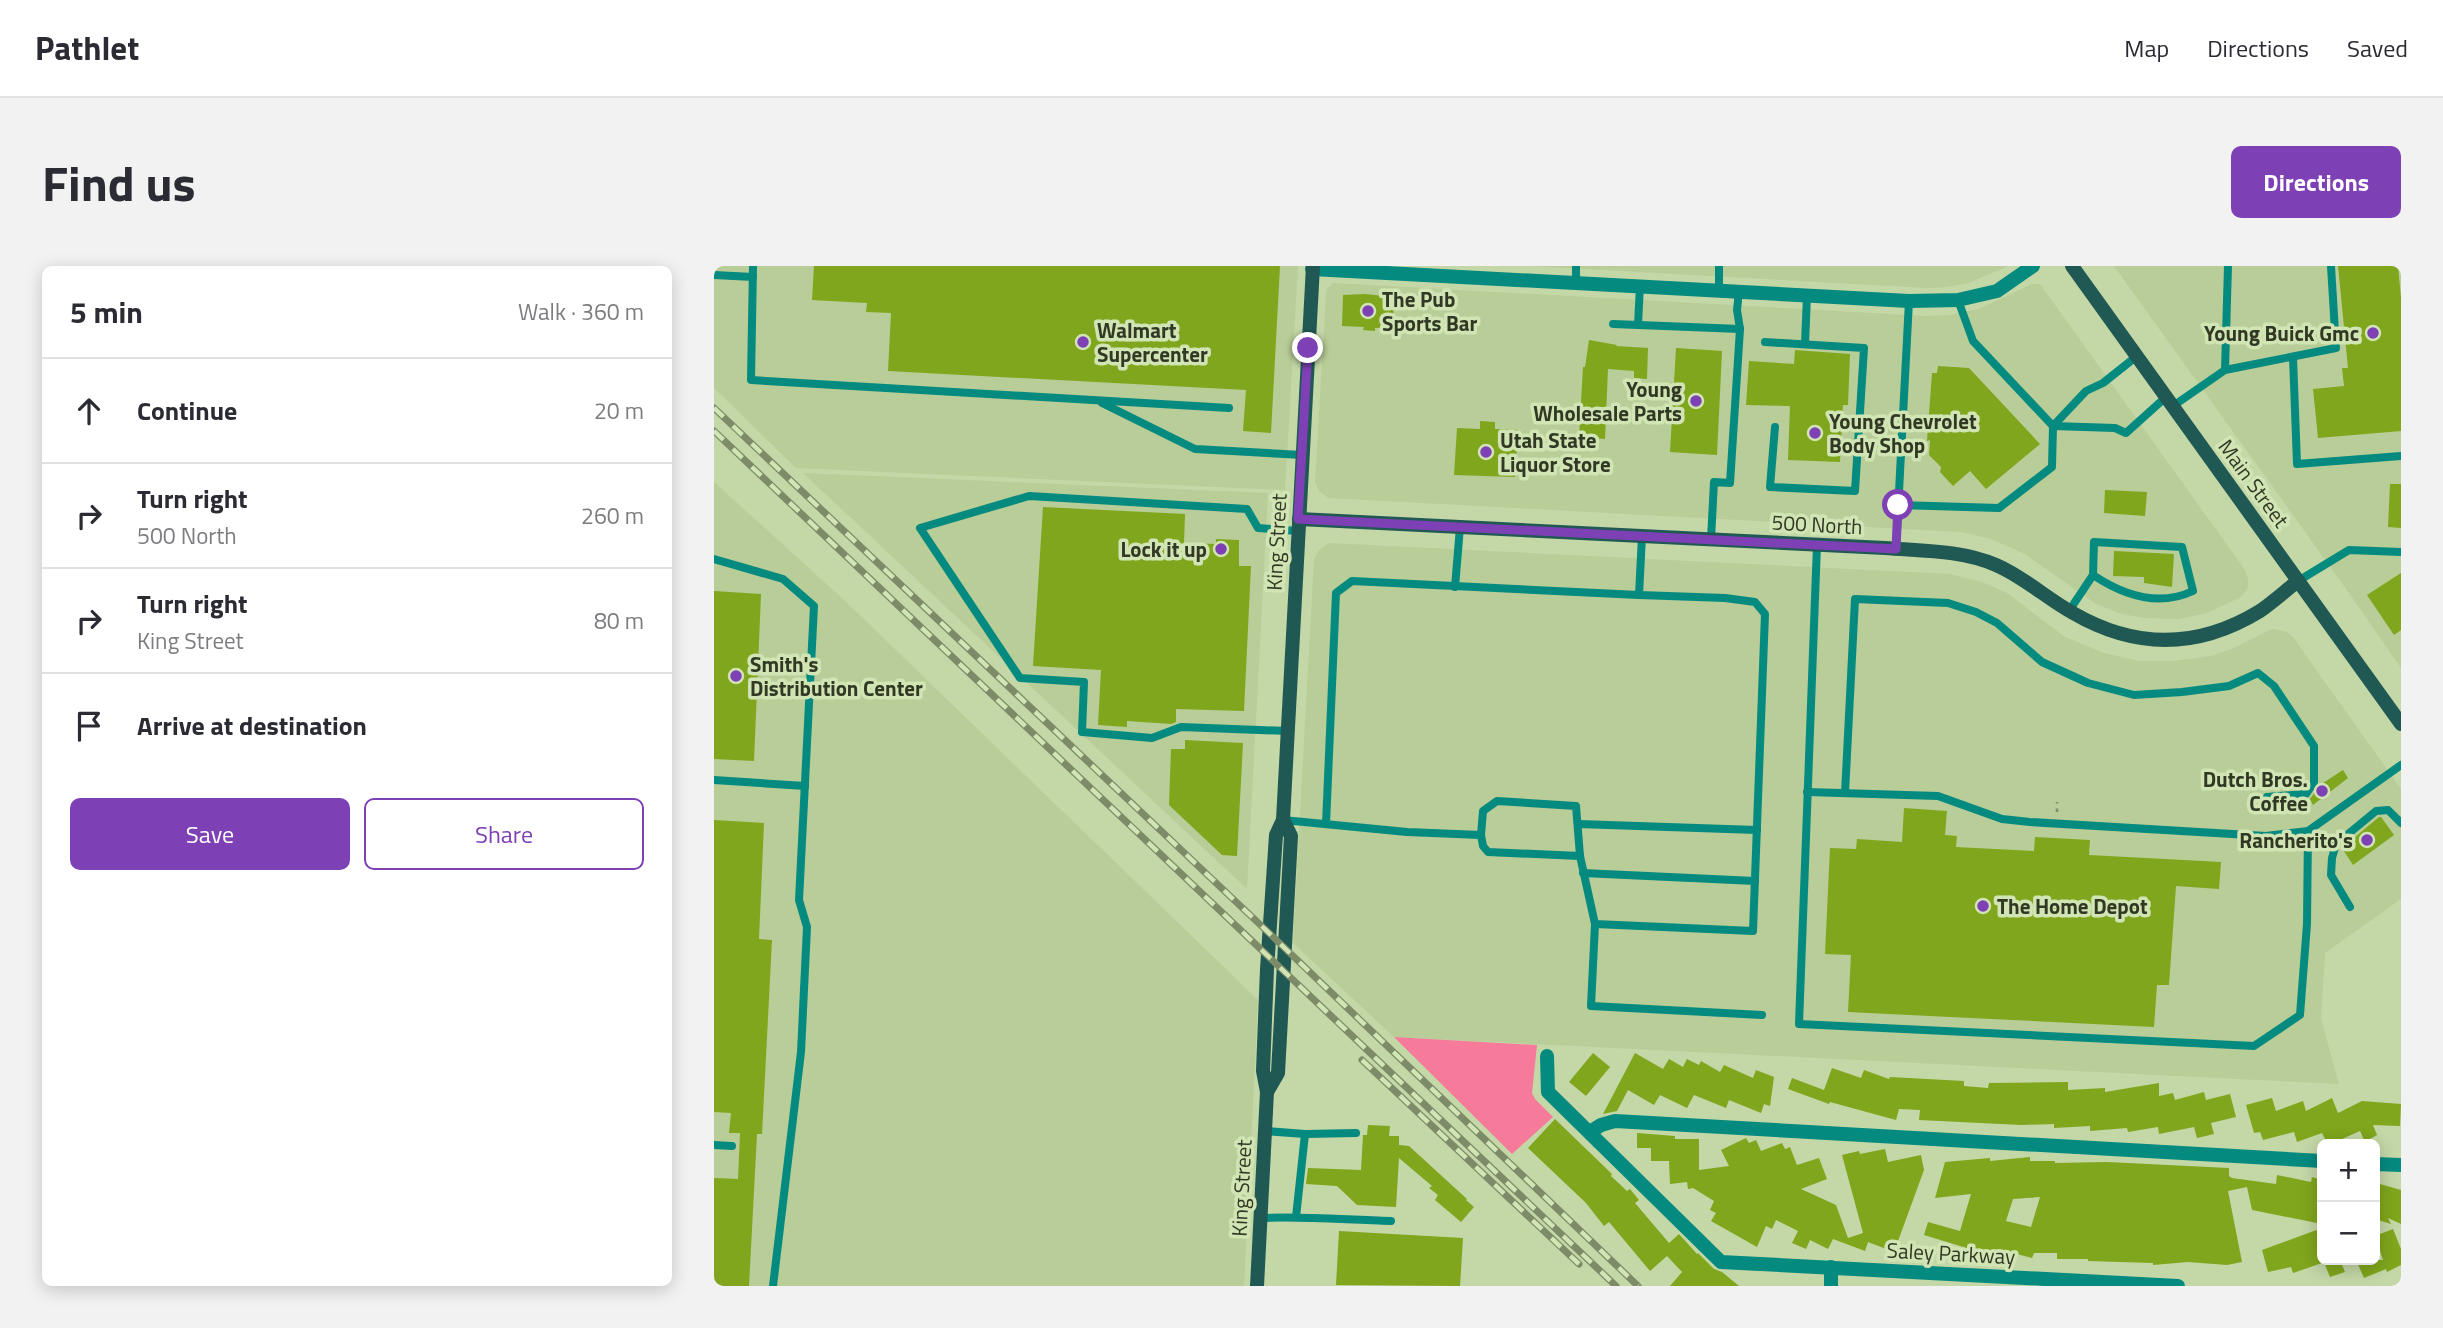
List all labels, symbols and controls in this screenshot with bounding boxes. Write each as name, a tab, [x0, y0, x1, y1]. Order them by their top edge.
text: Pathlet	[35, 23, 139, 73]
text: Map	[2124, 30, 2169, 66]
text: Directions	[2207, 30, 2309, 66]
text: Saved	[2347, 30, 2408, 66]
text: Find us	[42, 145, 196, 220]
button: Directions	[2231, 146, 2401, 218]
place label: The Pub Sports Bar	[1382, 283, 1478, 339]
text: 5 min	[70, 289, 143, 335]
text: Walk · 360 m	[518, 294, 644, 329]
marker: The Pub Sports Bar	[1360, 303, 1376, 319]
place label: Walmart Supercenter	[1097, 314, 1208, 370]
place label: Young Buick Gmc	[2204, 317, 2359, 349]
marker: Young Buick Gmc	[2365, 325, 2381, 341]
route end	[1292, 332, 1323, 363]
marker: Walmart Supercenter	[1075, 334, 1091, 350]
place label: Young Wholesale Parts	[1533, 373, 1682, 429]
text: Continue	[137, 391, 237, 430]
icon: ahead	[70, 392, 108, 430]
text: 20 m	[594, 393, 644, 428]
marker: Young Wholesale Parts	[1688, 393, 1704, 409]
place label: Young Chevrolet Body Shop	[1829, 405, 1977, 461]
place label: Utah State Liquor Store	[1500, 424, 1611, 480]
marker: Young Chevrolet Body Shop	[1807, 425, 1823, 441]
street label: Main Street	[2211, 432, 2298, 534]
marker: Utah State Liquor Store	[1478, 444, 1494, 460]
text: Turn right	[137, 479, 248, 518]
route start	[1882, 489, 1913, 520]
street label: King Street	[1257, 492, 1295, 591]
icon: right	[70, 497, 108, 535]
text: 260 m	[581, 498, 644, 533]
street label: 500 North	[1771, 506, 1863, 542]
text: 500 North	[137, 518, 237, 553]
place label: Lock it up	[1120, 533, 1207, 565]
marker: Lock it up	[1213, 541, 1229, 557]
text: Turn right	[137, 584, 248, 623]
icon: right	[70, 602, 108, 640]
text: 80 m	[594, 603, 644, 638]
text: King Street	[137, 623, 244, 658]
place label: Smith's Distribution Center	[750, 648, 923, 704]
marker: Smith's Distribution Center	[728, 668, 744, 684]
text: Arrive at destination	[137, 706, 367, 745]
icon: arrive	[70, 707, 108, 745]
place label: Dutch Bros. Coffee	[2203, 763, 2308, 819]
marker: Dutch Bros. Coffee	[2314, 783, 2330, 799]
button: Save	[70, 798, 350, 870]
button: Share	[364, 798, 644, 870]
place label: Rancherito's	[2239, 824, 2353, 856]
marker: Rancherito's	[2359, 832, 2375, 848]
place label: The Home Depot	[1997, 890, 2148, 922]
marker: The Home Depot	[1975, 898, 1991, 914]
street label: King Street	[1222, 1138, 1260, 1237]
map controls	[2317, 1139, 2380, 1265]
button: +	[2317, 1139, 2380, 1202]
button: −	[2317, 1202, 2380, 1265]
street label: Saley Parkway	[1886, 1234, 2016, 1272]

